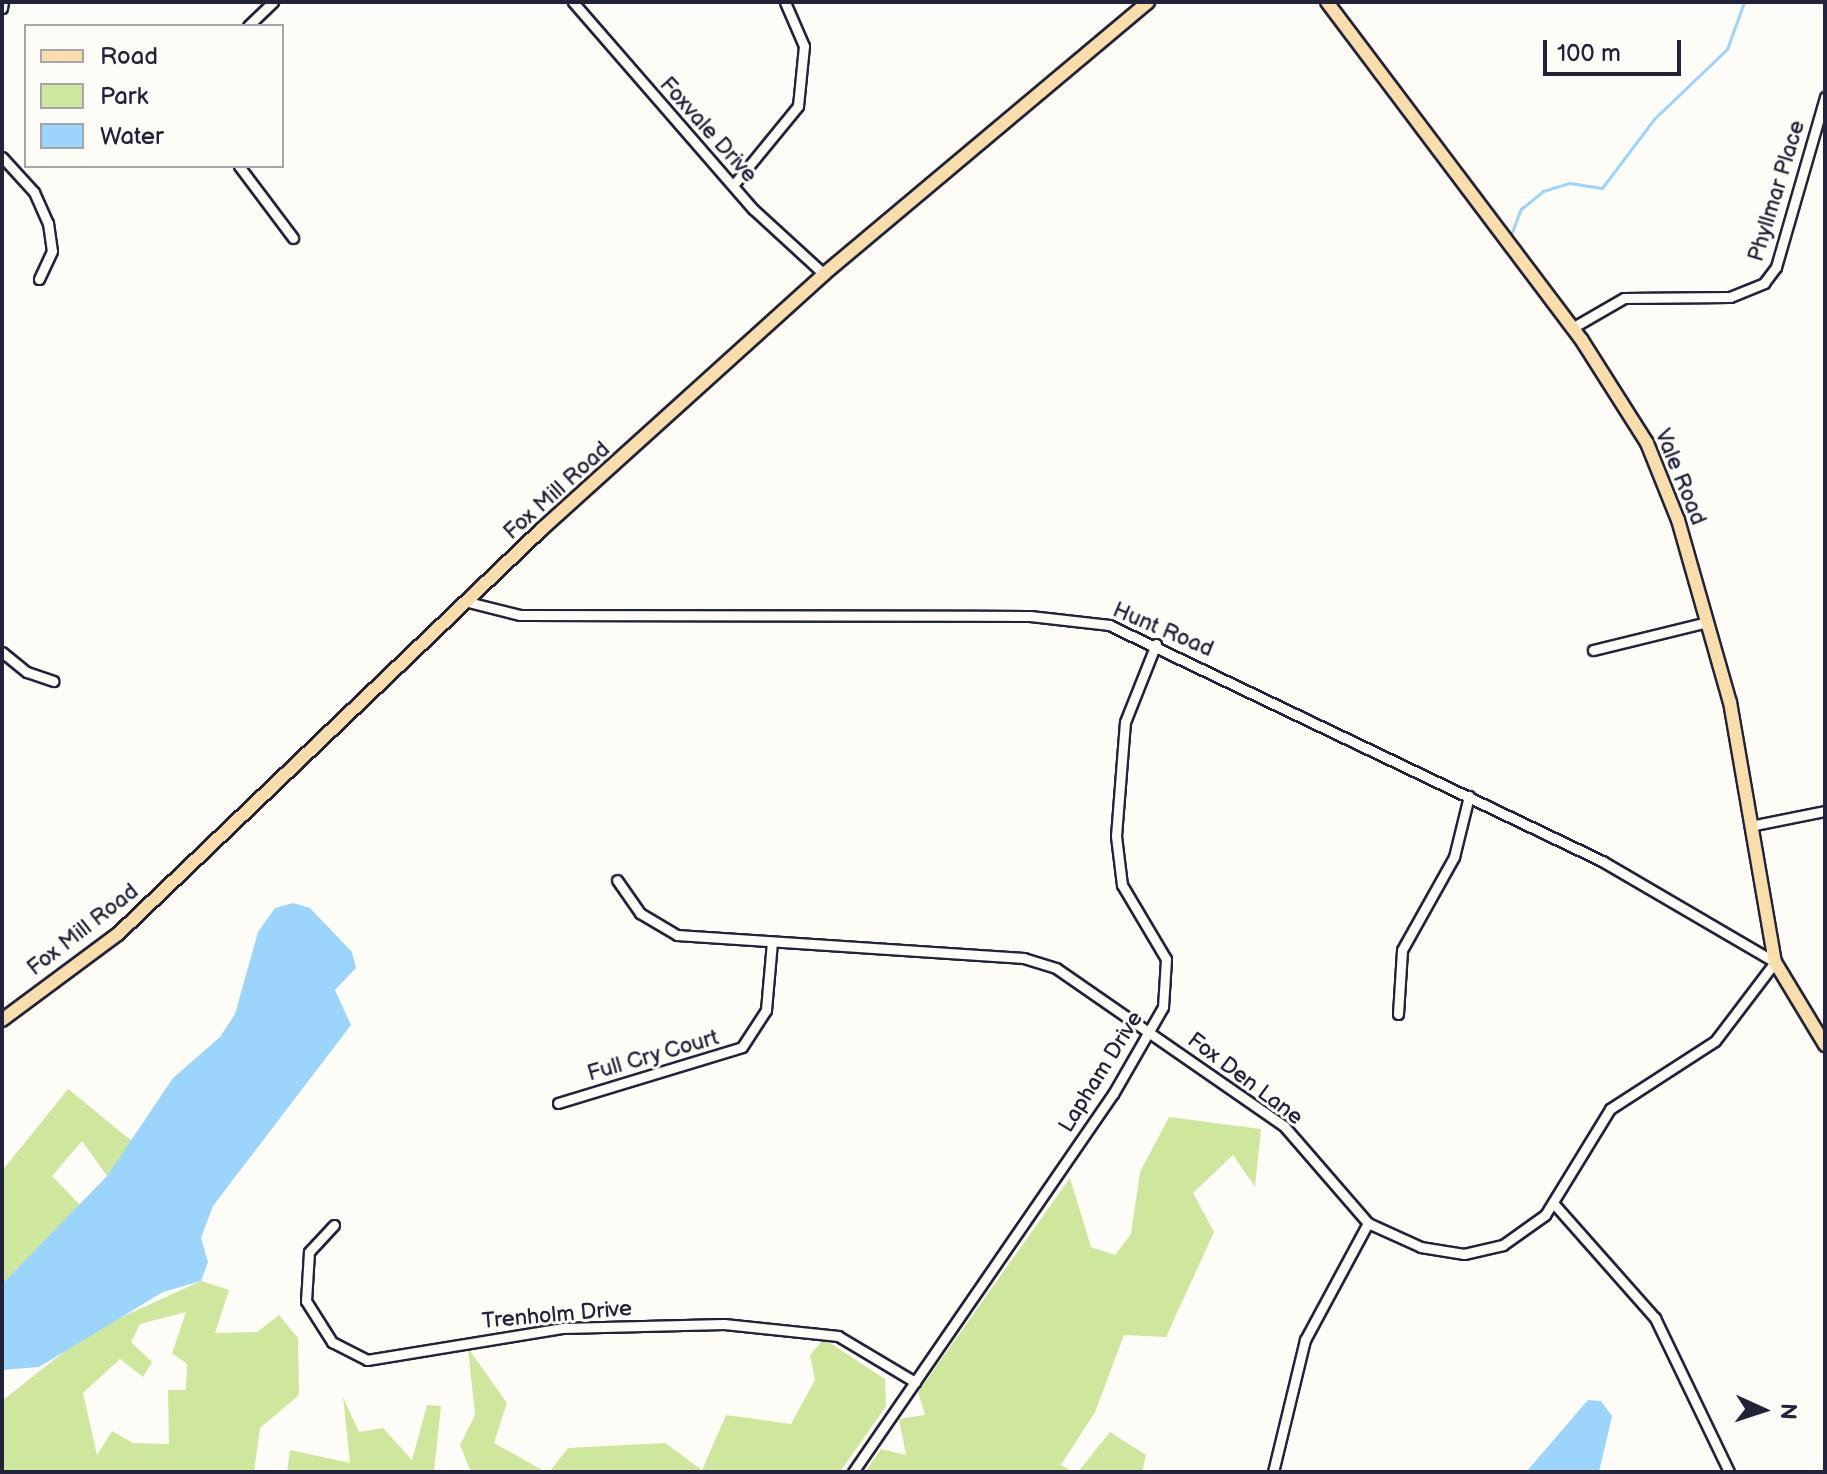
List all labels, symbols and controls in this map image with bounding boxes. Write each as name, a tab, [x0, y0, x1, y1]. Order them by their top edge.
legend	[24, 24, 284, 168]
scale bar	[1547, 24, 1685, 74]
text: 100 m	[1557, 39, 1621, 68]
text: Road	[100, 42, 158, 71]
street label: Foxvale Drive	[654, 72, 762, 188]
text: Park	[100, 82, 148, 111]
street label: Phyllmar Place	[1743, 117, 1811, 265]
text: Water	[100, 122, 164, 151]
street label: Vale Road	[1649, 425, 1711, 529]
street label: Fox Mill Road	[499, 437, 615, 545]
street label: Hunt Road	[1109, 597, 1217, 663]
street label: Fox Mill Road	[22, 878, 144, 982]
street label: Lapham Drive	[1053, 1007, 1149, 1137]
street label: Full Cry Court	[584, 1024, 722, 1088]
street label: Fox Den Lane	[1182, 1027, 1308, 1131]
street label: Trenholm Drive	[481, 1295, 633, 1335]
north arrow	[1723, 1370, 1803, 1450]
text: N	[1774, 1402, 1801, 1420]

